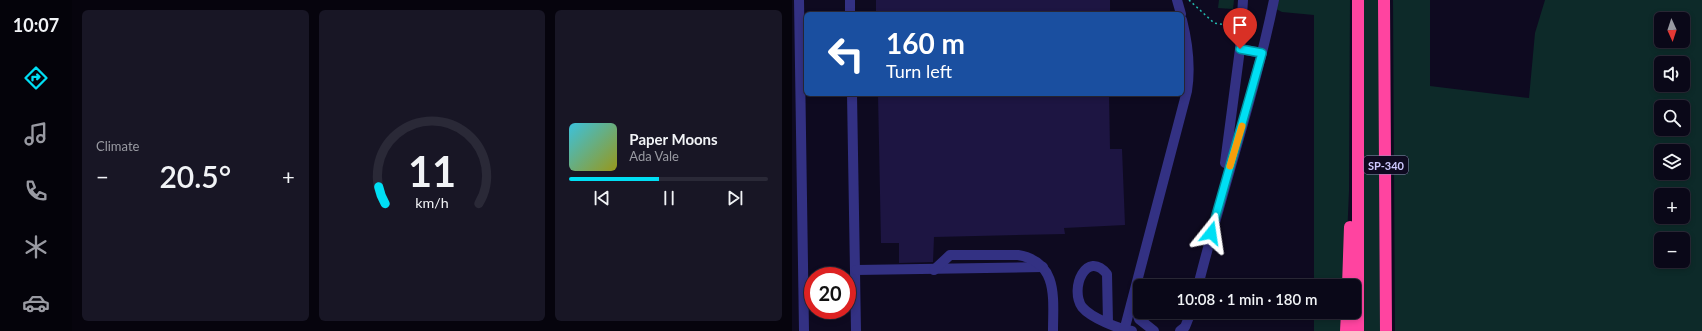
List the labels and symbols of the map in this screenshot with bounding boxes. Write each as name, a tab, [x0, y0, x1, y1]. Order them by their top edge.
pin	[1223, 8, 1257, 49]
north arrow	[1654, 12, 1690, 48]
road number: SP-340	[1364, 156, 1408, 174]
position arrow	[1190, 212, 1232, 254]
speed limit sign: 20	[804, 267, 856, 319]

